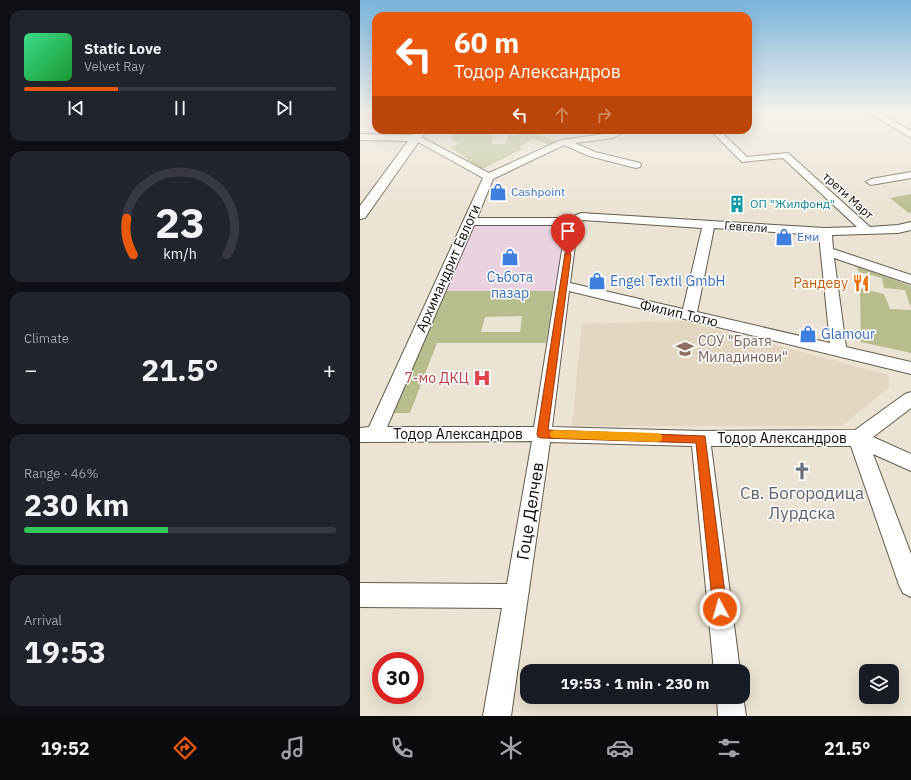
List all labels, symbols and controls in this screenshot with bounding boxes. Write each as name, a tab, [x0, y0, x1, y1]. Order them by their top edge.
text: 60 m	[454, 24, 519, 61]
icon: left	[388, 28, 440, 80]
text: Static Love	[84, 39, 161, 58]
text: Velvet Ray	[84, 58, 145, 75]
text: Тодор Александров	[454, 60, 621, 83]
icon: previous	[65, 97, 87, 119]
icon: pause	[169, 97, 191, 119]
icon: next	[273, 97, 295, 119]
icon: left	[509, 104, 531, 126]
icon: ahead	[551, 104, 573, 126]
icon: right	[593, 104, 615, 126]
street label: трети Март	[820, 169, 877, 223]
shop icon: Cashpoint	[488, 182, 508, 202]
place label: Cashpoint	[511, 184, 565, 199]
building icon: ОП "Жилфонд"	[727, 194, 747, 214]
text: 23	[155, 195, 205, 249]
place label: ОП "Жилфонд"	[750, 196, 835, 211]
street label: Архимандрит Евлоги	[412, 201, 484, 335]
pin	[551, 214, 585, 255]
street label: Гевгели	[724, 218, 768, 236]
icon: arrive	[557, 220, 579, 242]
shop icon: Еми	[774, 227, 794, 247]
place label: Еми	[797, 229, 819, 244]
text: km/h	[163, 243, 197, 262]
shop icon: Събота пазар	[500, 247, 520, 267]
place label: Събота пазар	[487, 268, 534, 302]
shop icon: Engel Textil GmbH	[587, 271, 607, 291]
place label: Engel Textil GmbH	[610, 272, 725, 290]
restaurant icon: Рандеву	[851, 273, 871, 293]
place label: Рандеву	[793, 274, 848, 292]
street label: Филип Тотю	[638, 295, 720, 331]
shop icon: Glamour	[798, 324, 818, 344]
place label: Glamour	[821, 325, 875, 343]
text: Climate	[24, 330, 69, 347]
place label: СОУ "Братя Миладинови"	[698, 332, 788, 366]
school or university icon: СОУ "Братя Миладинови"	[675, 339, 695, 359]
text: 21.5°	[141, 350, 219, 389]
text: −	[24, 355, 37, 384]
text: +	[323, 355, 336, 384]
hospital icon: 7-мо ДКЦ	[472, 368, 492, 388]
place label: 7-мо ДКЦ	[404, 369, 469, 387]
street label: Тодор Александров	[393, 425, 523, 443]
street label: Тодор Александров	[717, 429, 847, 447]
street label: Гоце Делчев	[511, 460, 549, 562]
church icon: Св. Богородица Лурдска	[792, 461, 812, 481]
text: Range · 46%	[24, 465, 98, 482]
place label: Св. Богородица Лурдска	[740, 482, 864, 524]
text: 230 km	[24, 485, 129, 524]
position arrow	[699, 588, 741, 630]
text: Arrival	[24, 612, 62, 629]
text: 19:53	[24, 632, 106, 671]
speed limit sign: 30	[372, 652, 424, 704]
map controls	[859, 664, 899, 704]
button: layers	[859, 664, 899, 704]
text: 19:53 · 1 min · 230 m	[561, 674, 709, 693]
icon: directions	[171, 734, 199, 762]
icon: music	[279, 734, 307, 762]
icon: phone	[388, 734, 416, 762]
icon: climate	[497, 734, 525, 762]
icon: car	[606, 734, 634, 762]
icon: filters	[715, 734, 743, 762]
text: 19:52	[40, 737, 90, 760]
text: 21.5°	[824, 737, 871, 760]

